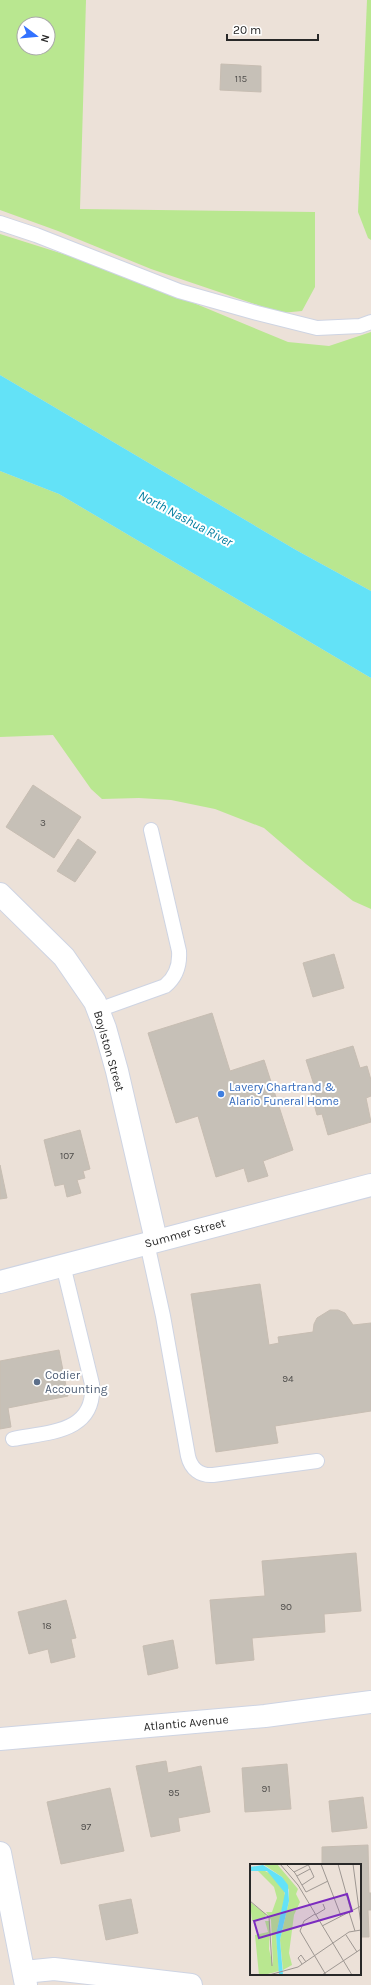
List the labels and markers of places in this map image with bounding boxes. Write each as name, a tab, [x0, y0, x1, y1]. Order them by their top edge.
place label: Lavery Chartrand & Alario Funeral Home	[229, 1080, 339, 1108]
marker: Lavery Chartrand & Alario Funeral Home	[216, 1089, 226, 1099]
place label: Codier Accounting	[45, 1368, 108, 1396]
marker: Codier Accounting	[32, 1377, 42, 1387]

